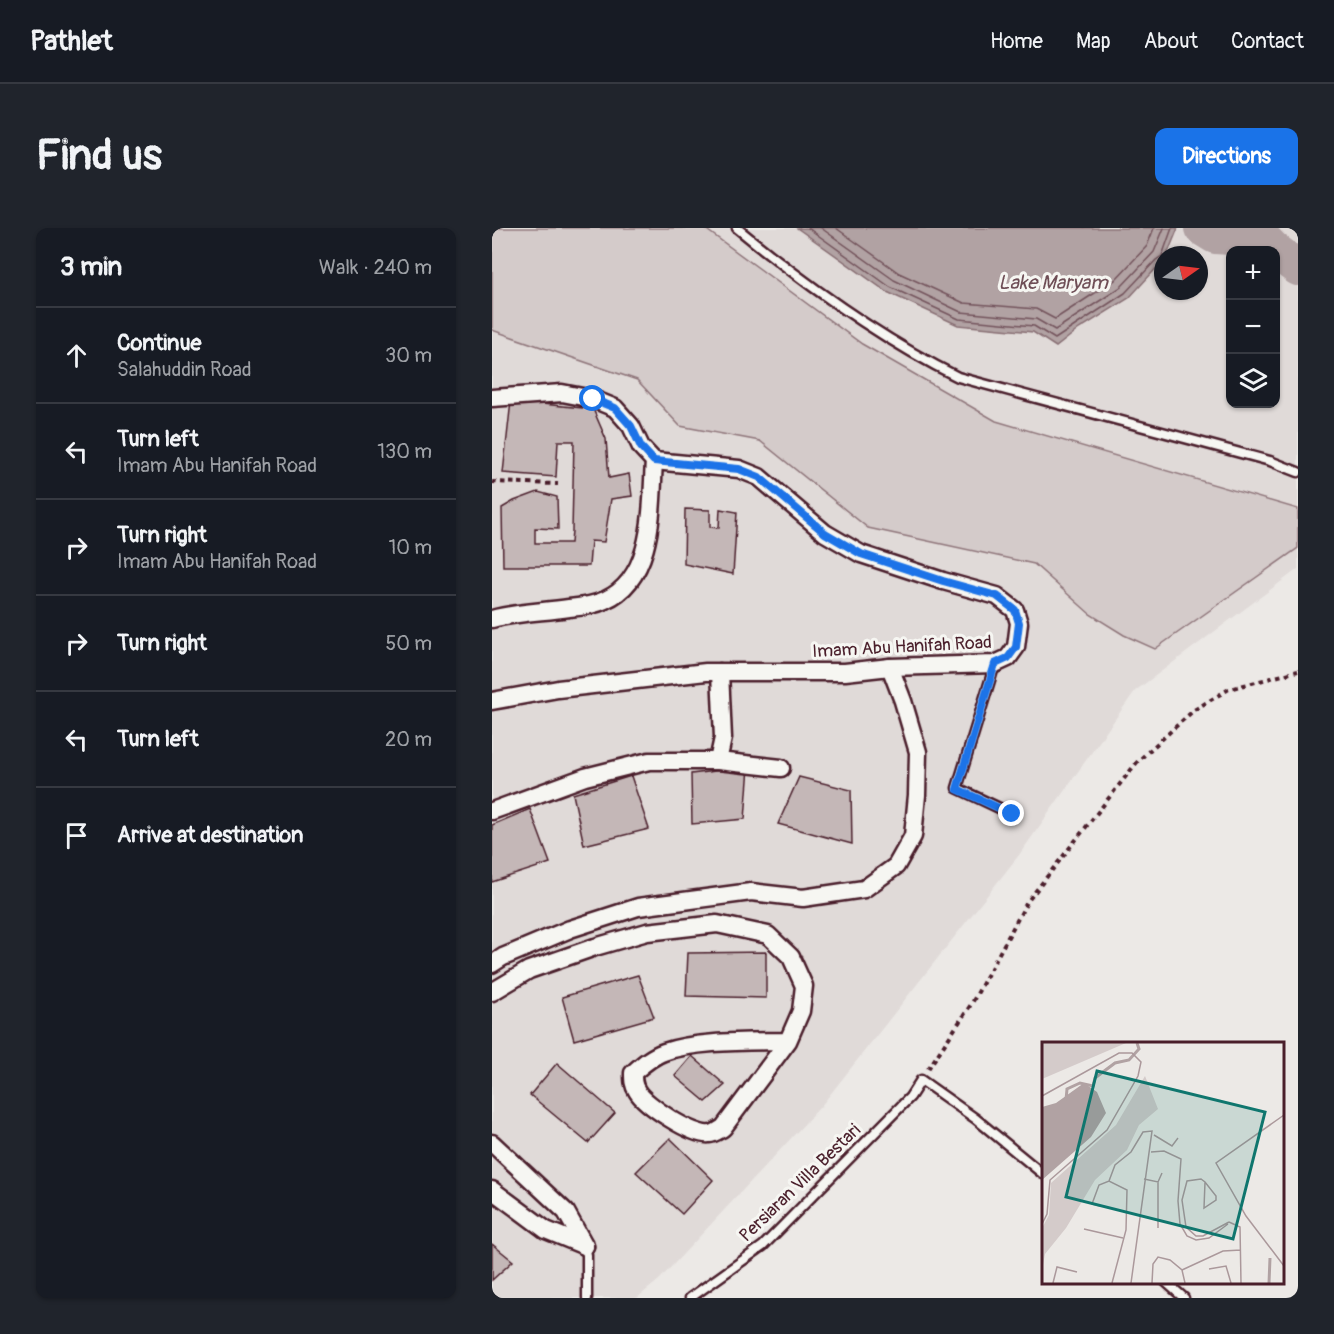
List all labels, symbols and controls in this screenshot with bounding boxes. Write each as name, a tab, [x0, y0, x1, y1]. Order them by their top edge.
text: Pathlet	[30, 24, 113, 59]
text: Home	[990, 28, 1043, 55]
text: Map	[1076, 28, 1111, 55]
text: About	[1144, 28, 1198, 55]
text: Contact	[1231, 28, 1304, 55]
button: Directions	[1155, 128, 1298, 185]
text: Find us	[36, 130, 162, 182]
north arrow	[1154, 246, 1208, 300]
map controls	[1226, 246, 1280, 408]
button: +	[1226, 246, 1280, 300]
text: 3 min	[60, 251, 122, 283]
text: Walk · 240 m	[319, 255, 432, 280]
water label: Lake Maryam	[998, 270, 1109, 295]
button: −	[1226, 300, 1280, 354]
text: Continue	[117, 329, 201, 357]
icon: ahead	[60, 339, 93, 372]
text: 30 m	[385, 343, 432, 368]
button: layers	[1226, 354, 1280, 408]
text: Salahuddin Road	[117, 357, 252, 382]
route start	[579, 385, 605, 411]
text: Turn left	[117, 425, 199, 453]
icon: left	[60, 435, 93, 468]
text: 130 m	[377, 439, 432, 464]
text: Imam Abu Hanifah Road	[117, 453, 317, 478]
text: Turn right	[117, 521, 207, 549]
icon: right	[60, 531, 93, 564]
text: 10 m	[388, 535, 432, 560]
text: Imam Abu Hanifah Road	[117, 549, 317, 574]
icon: right	[60, 627, 93, 660]
text: Turn right	[117, 629, 207, 657]
text: 50 m	[385, 631, 432, 656]
street label: Imam Abu Hanifah Road	[812, 631, 992, 663]
icon: left	[60, 723, 93, 756]
text: Turn left	[117, 725, 199, 753]
text: 20 m	[385, 727, 432, 752]
route end	[998, 800, 1024, 826]
icon: arrive	[60, 819, 93, 852]
text: Arrive at destination	[117, 821, 303, 849]
inset map	[1042, 1042, 1283, 1283]
street label: Persiaran Villa Bestari	[734, 1119, 866, 1247]

